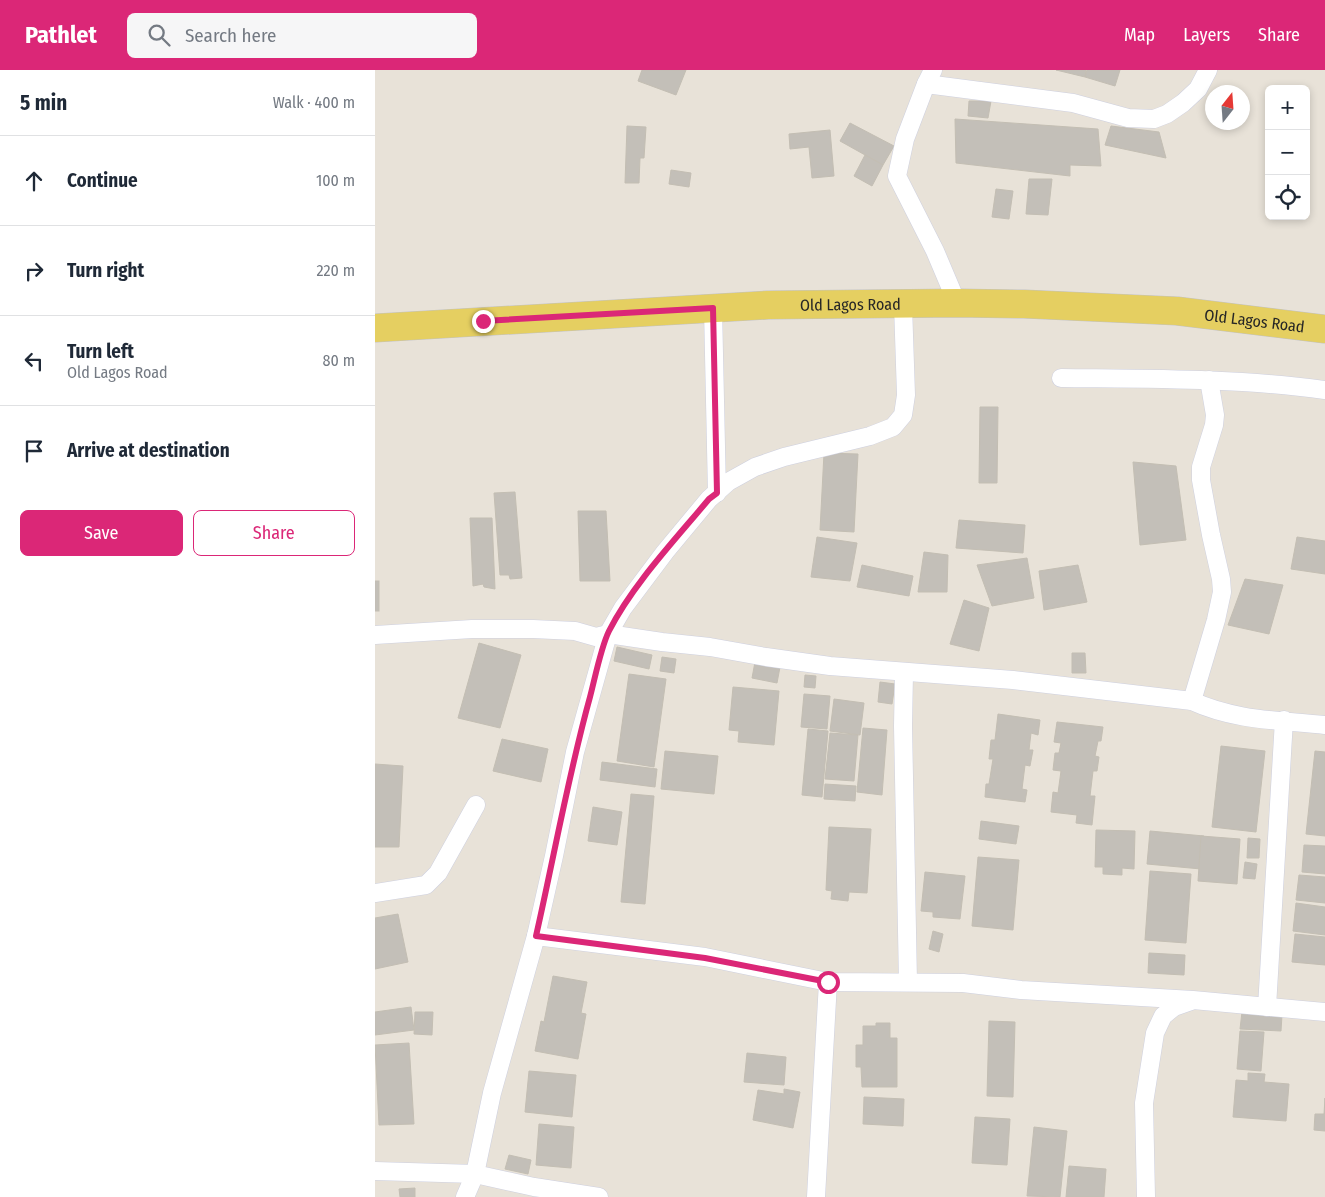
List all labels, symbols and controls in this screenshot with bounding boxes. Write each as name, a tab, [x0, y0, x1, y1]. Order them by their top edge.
search box	[127, 13, 477, 58]
text: Pathlet	[25, 21, 97, 49]
icon: search	[145, 21, 173, 49]
text: Search here	[185, 24, 276, 47]
text: Map	[1124, 24, 1155, 46]
text: Layers	[1183, 24, 1230, 46]
text: Share	[1258, 24, 1300, 46]
north arrow	[1205, 85, 1250, 130]
map controls	[1265, 85, 1310, 220]
button: +	[1265, 85, 1310, 130]
text: 5 min	[20, 90, 67, 116]
text: Walk · 400 m	[273, 93, 355, 112]
button: −	[1265, 130, 1310, 175]
icon: ahead	[20, 167, 48, 195]
text: Continue	[67, 169, 138, 192]
text: 100 m	[316, 171, 355, 190]
button: locate	[1265, 175, 1310, 220]
icon: right	[20, 257, 48, 285]
text: Turn right	[67, 259, 144, 282]
text: 220 m	[316, 261, 355, 280]
street label: Old Lagos Road	[800, 294, 901, 314]
street label: Old Lagos Road	[1203, 305, 1306, 336]
route end	[472, 310, 495, 333]
text: Turn left	[67, 340, 134, 363]
icon: left	[20, 347, 48, 375]
text: 80 m	[323, 351, 355, 370]
text: Old Lagos Road	[67, 363, 168, 382]
icon: arrive	[20, 437, 48, 465]
text: Arrive at destination	[67, 439, 230, 462]
button: Save	[20, 510, 183, 556]
button: Share	[193, 510, 355, 556]
route start	[817, 971, 840, 994]

